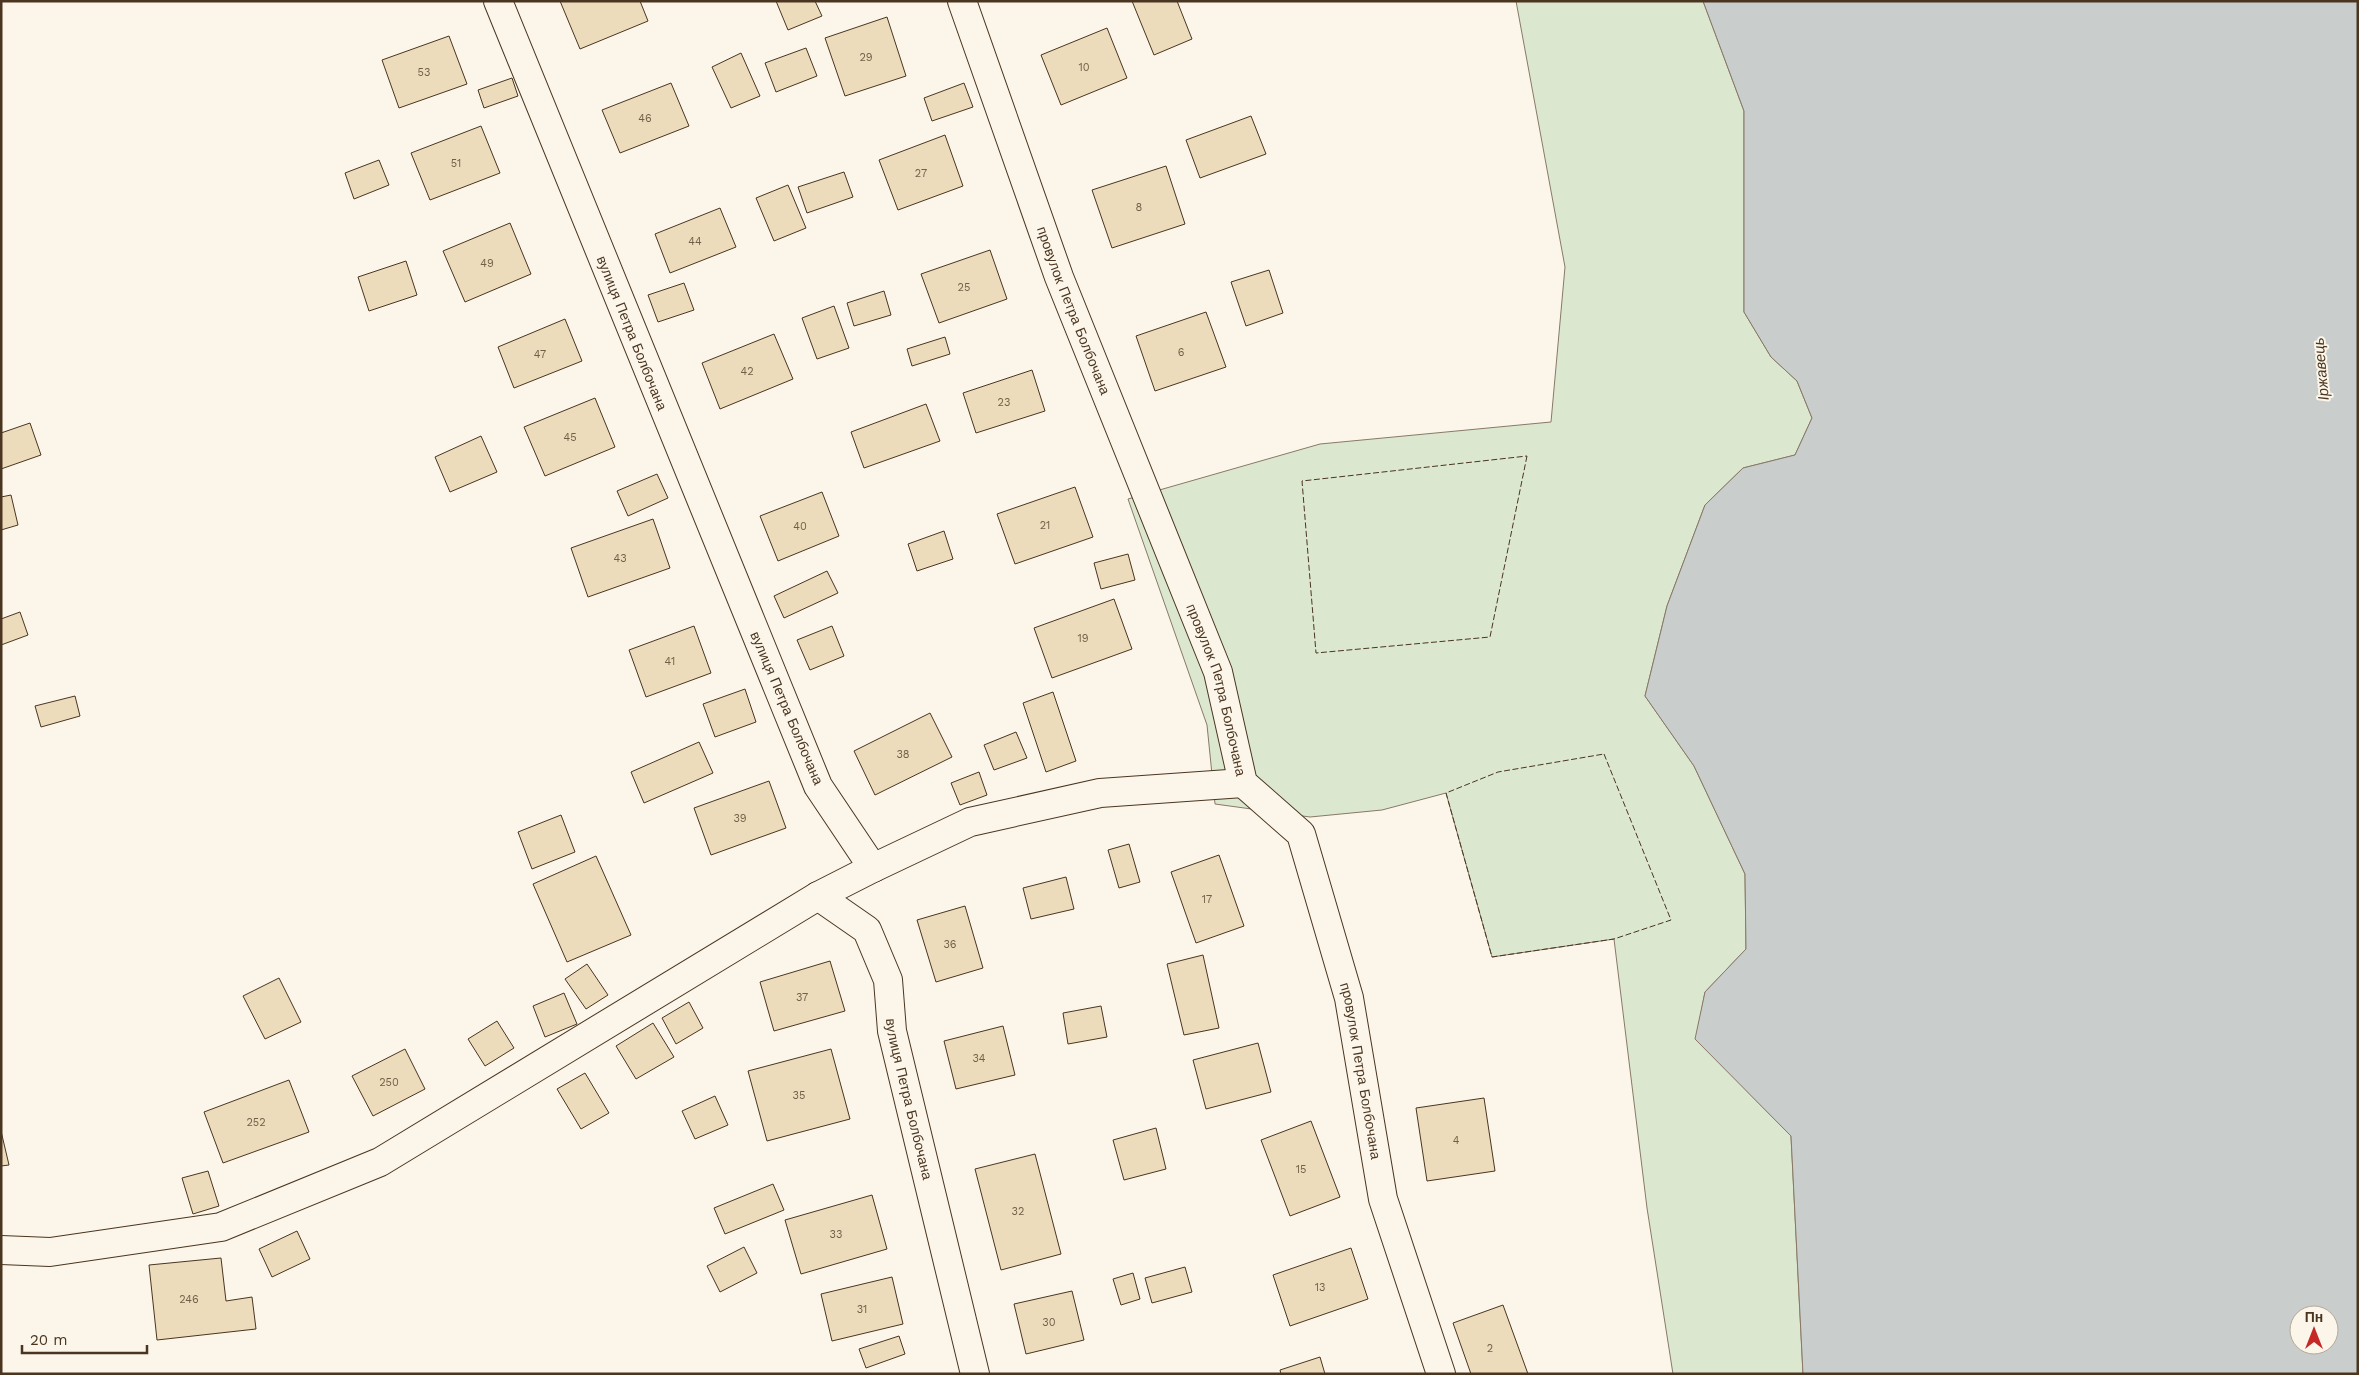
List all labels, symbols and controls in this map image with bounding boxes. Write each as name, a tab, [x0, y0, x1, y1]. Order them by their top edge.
house number: 29	[859, 51, 873, 64]
house number: 10	[1078, 61, 1090, 74]
house number: 53	[418, 66, 430, 79]
house number: 46	[638, 112, 652, 125]
house number: 51	[451, 157, 461, 170]
house number: 27	[915, 167, 927, 180]
house number: 8	[1136, 201, 1143, 214]
street label: провулок Петра Болбочана	[1034, 224, 1114, 397]
house number: 44	[688, 235, 702, 248]
street label: вулиця Петра Болбочана	[594, 253, 670, 413]
house number: 49	[480, 257, 494, 270]
house number: 25	[958, 281, 970, 294]
water label: Іржавець	[2309, 337, 2333, 401]
house number: 6	[1178, 346, 1185, 359]
house number: 47	[534, 348, 546, 361]
house number: 42	[740, 365, 754, 378]
house number: 23	[998, 396, 1010, 409]
house number: 45	[563, 431, 577, 444]
house number: 21	[1040, 519, 1050, 532]
house number: 40	[793, 520, 807, 533]
house number: 43	[613, 552, 627, 565]
street label: провулок Петра Болбочана	[1183, 601, 1249, 778]
street label: вулиця Петра Болбочана	[747, 629, 827, 787]
house number: 19	[1077, 632, 1089, 645]
house number: 41	[665, 655, 675, 668]
house number: 38	[896, 748, 910, 761]
house number: 39	[733, 812, 747, 825]
house number: 17	[1202, 893, 1212, 906]
house number: 36	[943, 938, 957, 951]
street label: провулок Петра Болбочана	[1337, 981, 1384, 1161]
house number: 37	[796, 991, 808, 1004]
street label: вулиця Петра Болбочана	[883, 1018, 936, 1181]
house number: 34	[972, 1052, 986, 1065]
house number: 250	[379, 1076, 399, 1089]
house number: 35	[793, 1089, 805, 1102]
house number: 252	[246, 1116, 266, 1129]
house number: 4	[1453, 1134, 1460, 1147]
house number: 15	[1296, 1163, 1306, 1176]
house number: 32	[1012, 1205, 1024, 1218]
house number: 33	[830, 1228, 842, 1241]
house number: 13	[1315, 1281, 1325, 1294]
house number: 246	[179, 1293, 199, 1306]
house number: 31	[857, 1303, 867, 1316]
north arrow	[2289, 1305, 2339, 1355]
text: Пн	[2305, 1309, 2323, 1325]
house number: 30	[1042, 1316, 1056, 1329]
scale bar	[22, 1322, 148, 1354]
text: 20 m	[30, 1331, 68, 1349]
house number: 2	[1487, 1342, 1493, 1355]

